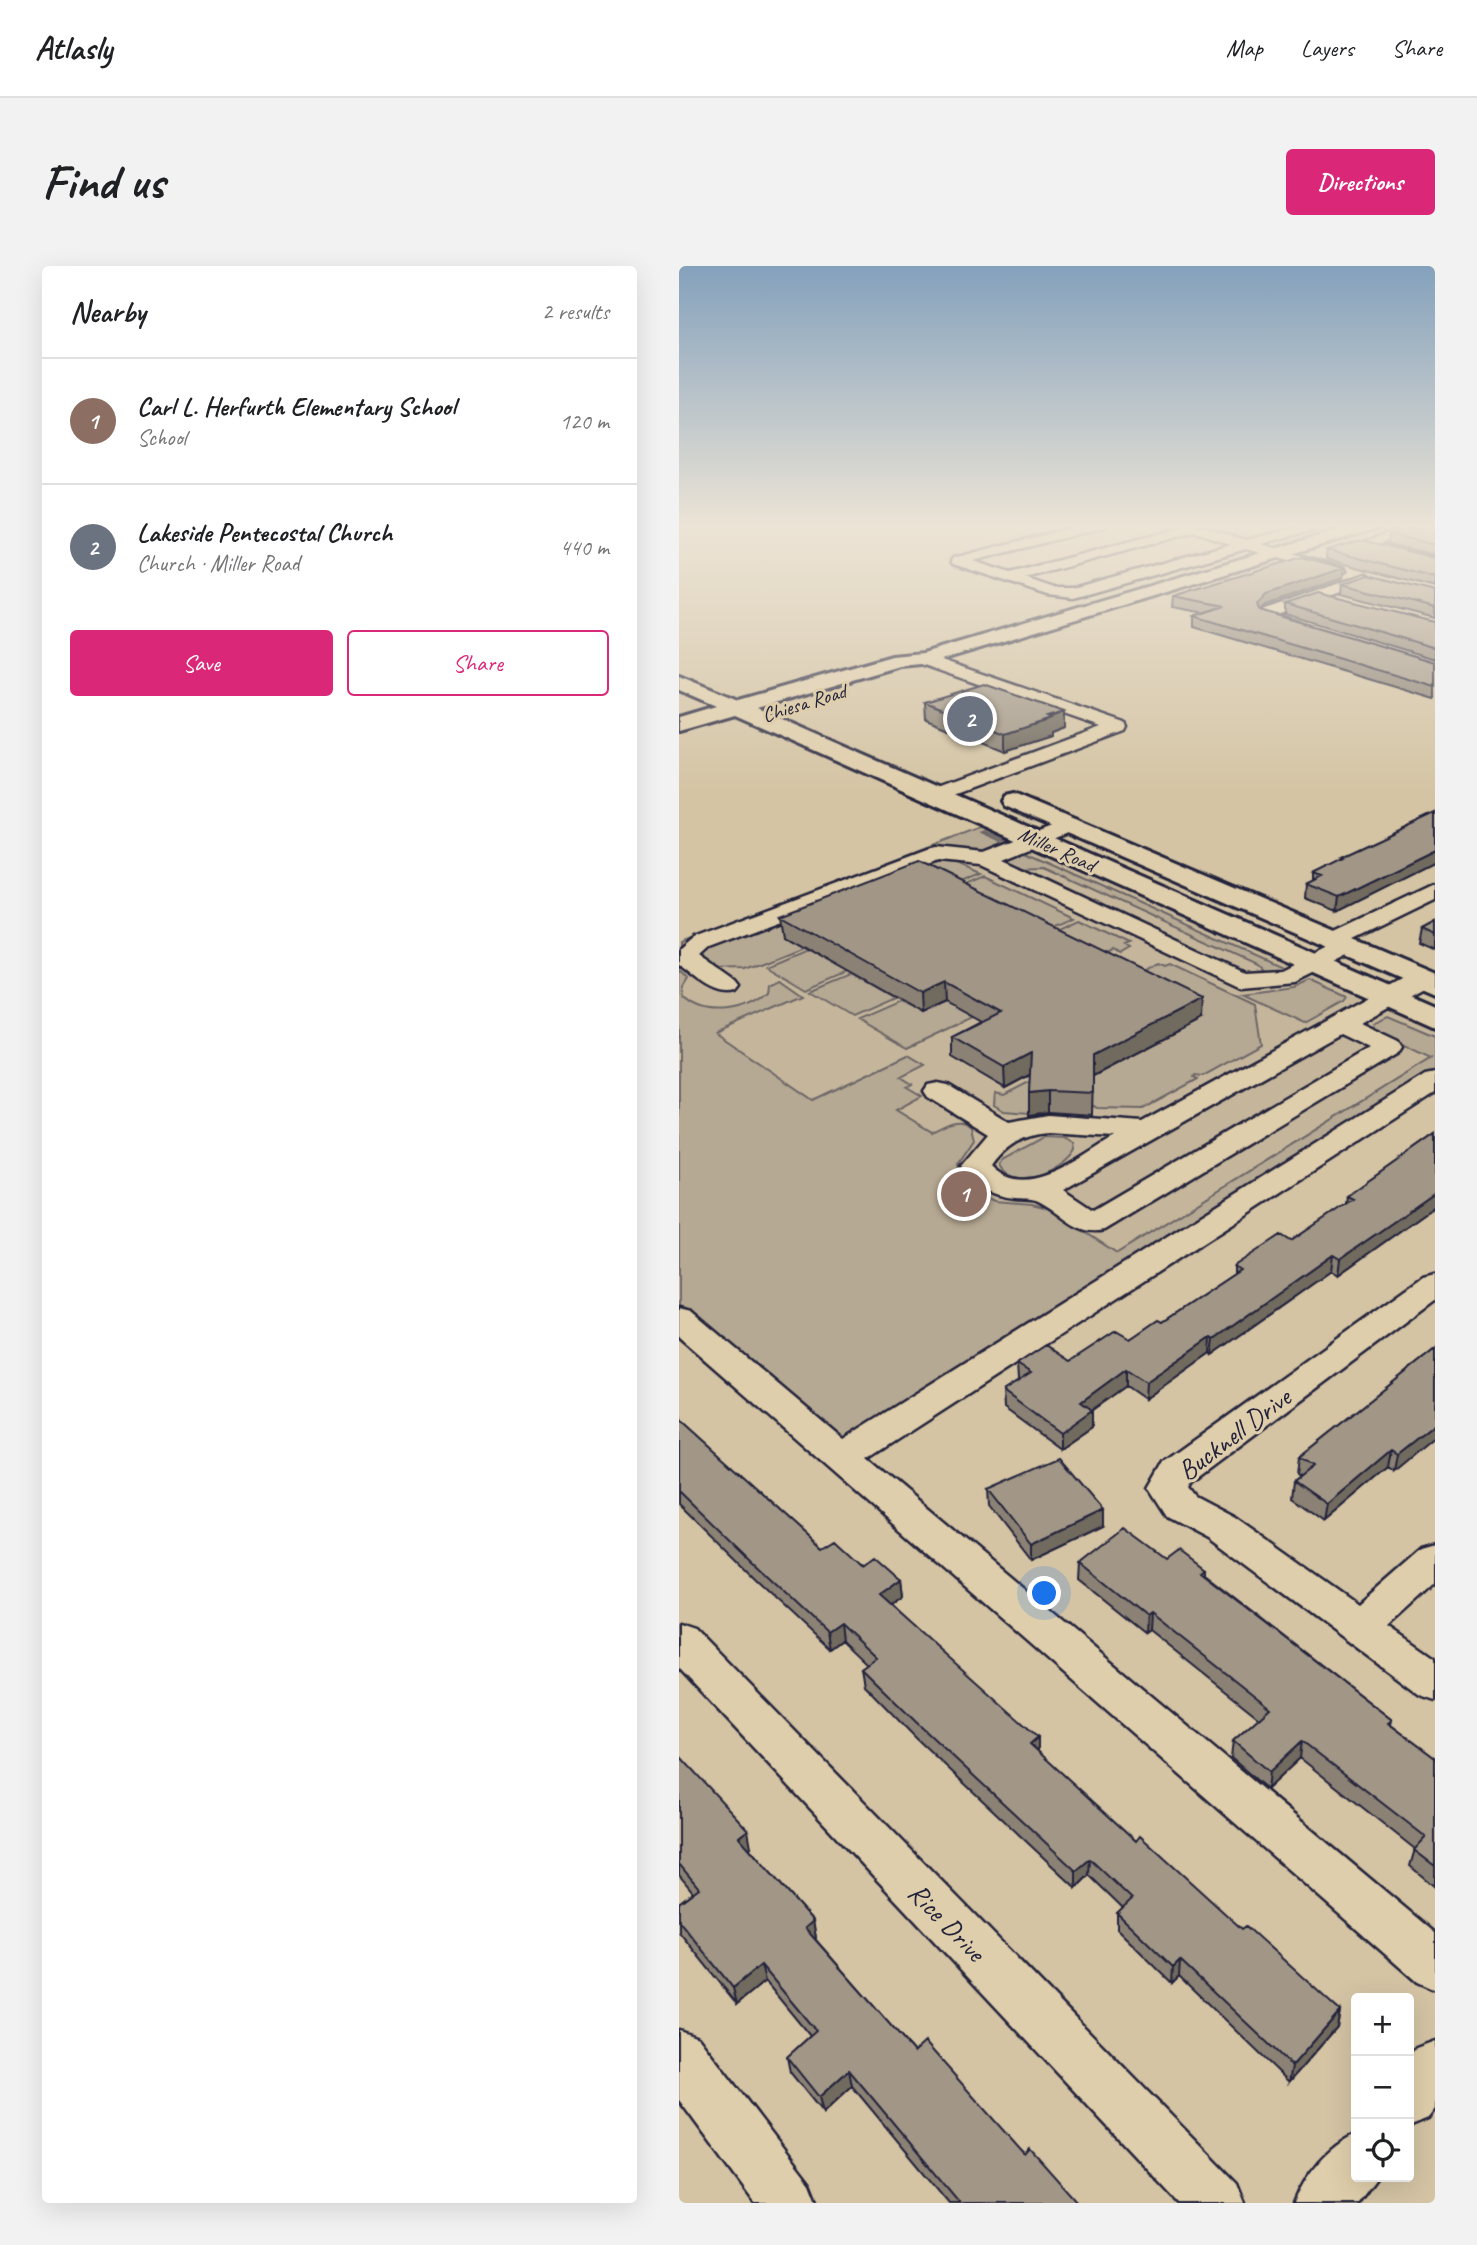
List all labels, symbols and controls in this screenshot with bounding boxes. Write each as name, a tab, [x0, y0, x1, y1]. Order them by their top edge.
text: Atlasly	[35, 27, 112, 69]
text: Map	[1226, 33, 1263, 63]
text: Layers	[1301, 33, 1354, 63]
text: Share	[1392, 33, 1442, 63]
button: Directions	[1286, 149, 1435, 215]
text: Find us	[42, 151, 164, 213]
text: Nearby	[70, 293, 146, 331]
text: 2 results	[542, 297, 609, 326]
text: Carl L. Herfurth Elementary School	[137, 390, 456, 423]
text: 1	[88, 407, 98, 436]
text: 120 m	[560, 407, 609, 436]
text: School	[137, 423, 186, 452]
text: Lakeside Pentecostal Church	[137, 516, 392, 549]
text: 2	[88, 533, 98, 562]
text: 440 m	[560, 533, 609, 562]
text: Church · Miller Road	[137, 549, 300, 578]
button: Save	[70, 630, 333, 696]
button: Share	[347, 630, 609, 696]
street label: Chiesa Road	[759, 677, 852, 728]
pin: 2	[947, 693, 993, 745]
street label: Miller Road	[1014, 821, 1103, 879]
pin: 1	[941, 1168, 987, 1220]
street label: Bucknell Drive	[1170, 1379, 1299, 1488]
your location	[1027, 1576, 1061, 1610]
street label: Rice Drive	[901, 1875, 994, 1970]
map controls	[1351, 1993, 1414, 2182]
button: +	[1351, 1993, 1414, 2056]
button: −	[1351, 2056, 1414, 2119]
button: locate	[1351, 2119, 1414, 2182]

